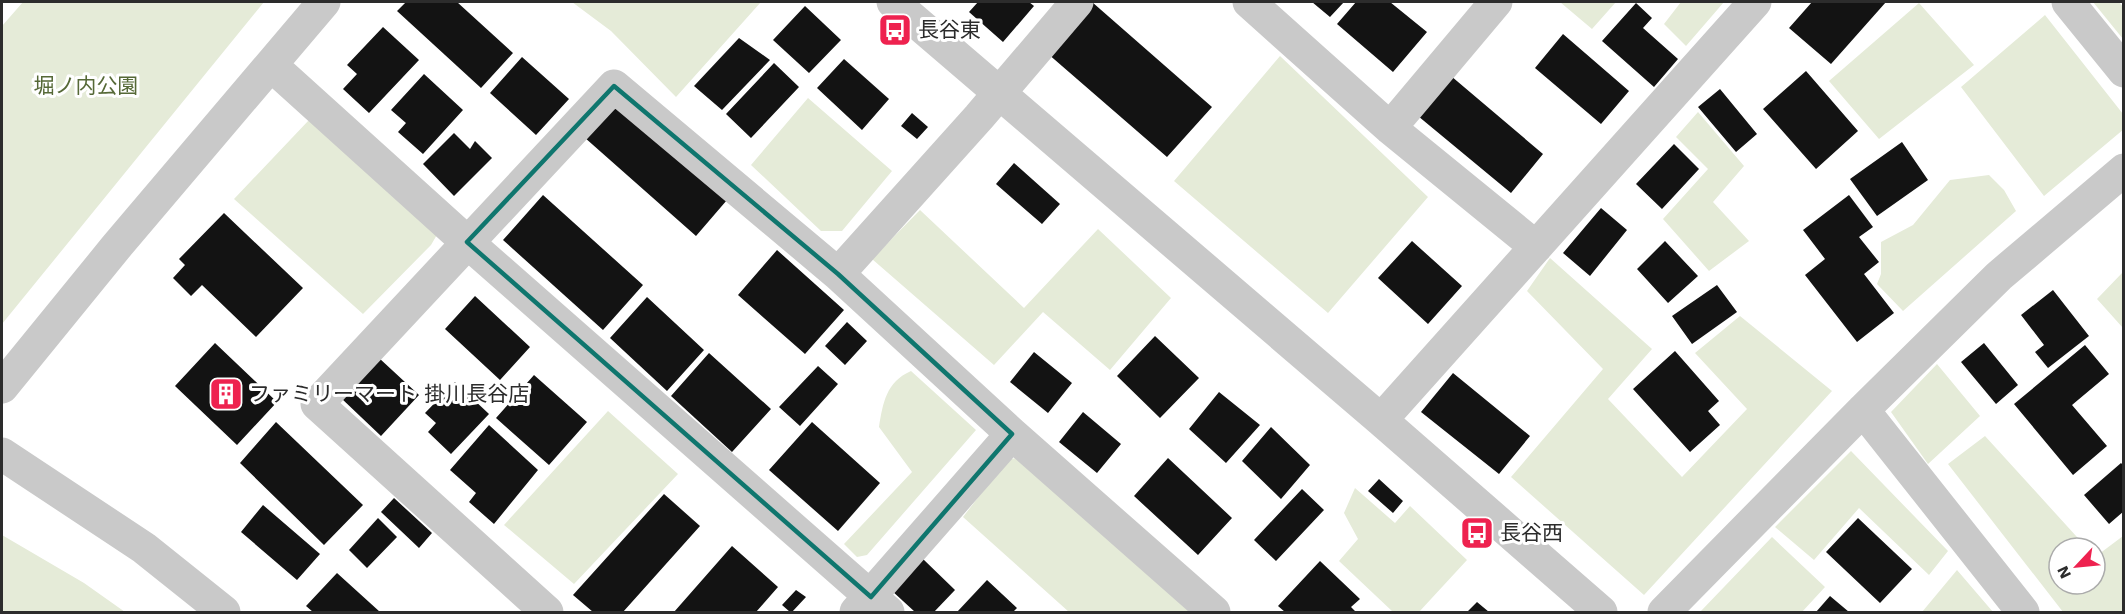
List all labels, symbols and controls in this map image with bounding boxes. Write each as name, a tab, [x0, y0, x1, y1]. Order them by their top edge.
bus stop icon: 長谷東	[877, 12, 913, 48]
place label: 長谷東	[918, 17, 981, 42]
park label: 堀ノ内公園	[34, 73, 139, 98]
building icon: ファミリーマート 掛川長谷店	[208, 376, 244, 412]
place label: ファミリーマート 掛川長谷店	[249, 381, 529, 406]
bus stop icon: 長谷西	[1459, 515, 1495, 551]
place label: 長谷西	[1500, 520, 1563, 545]
north arrow	[2047, 536, 2107, 596]
text: N	[2053, 563, 2075, 582]

